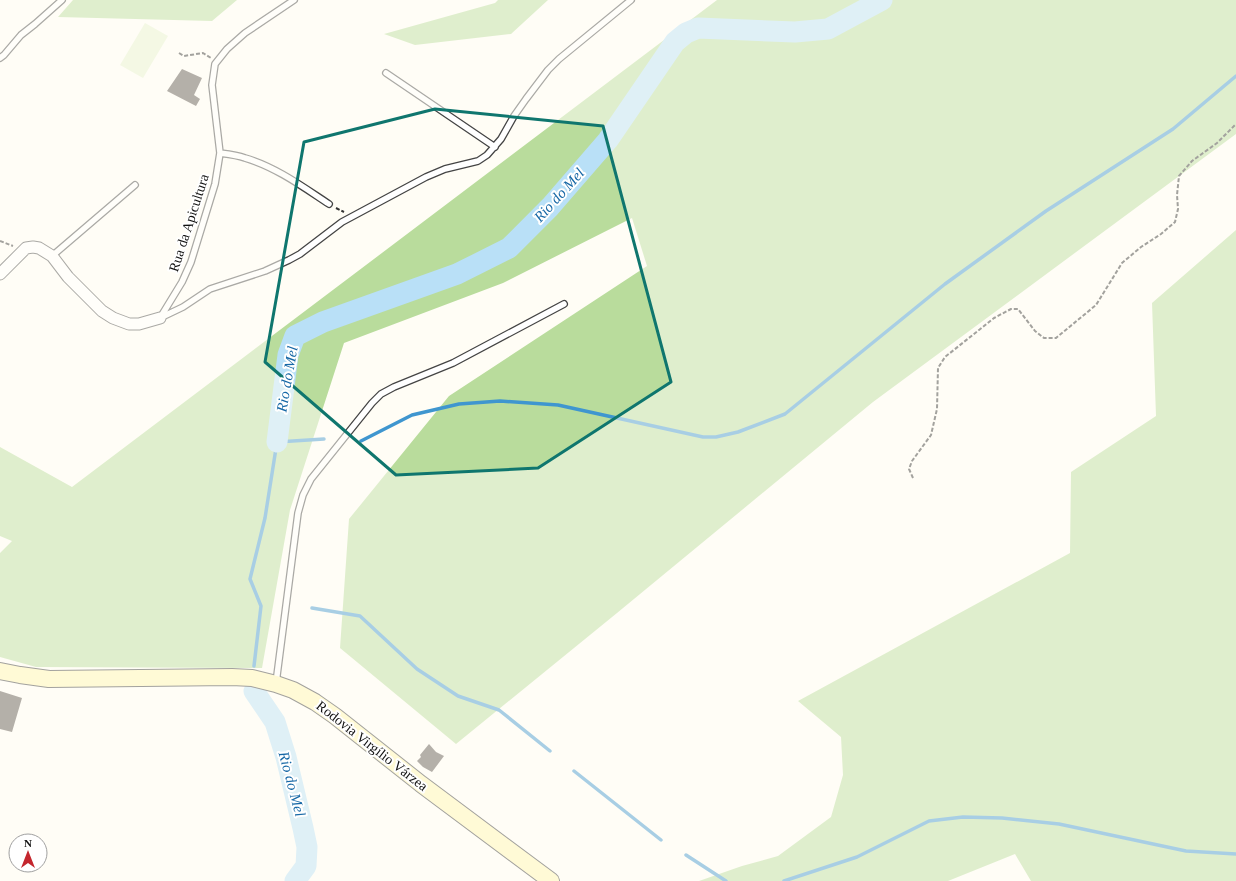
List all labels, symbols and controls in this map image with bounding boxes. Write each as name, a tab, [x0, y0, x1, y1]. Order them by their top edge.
water label: Rio do Mel	[530, 165, 587, 226]
street label: Rua da Apicultura	[166, 172, 212, 274]
water label: Rio do Mel	[273, 345, 301, 414]
street label: Rodovia Virgílio Várzea	[313, 698, 431, 795]
water label: Rio do Mel	[275, 749, 308, 818]
north arrow	[8, 833, 48, 873]
text: N	[24, 837, 32, 849]

